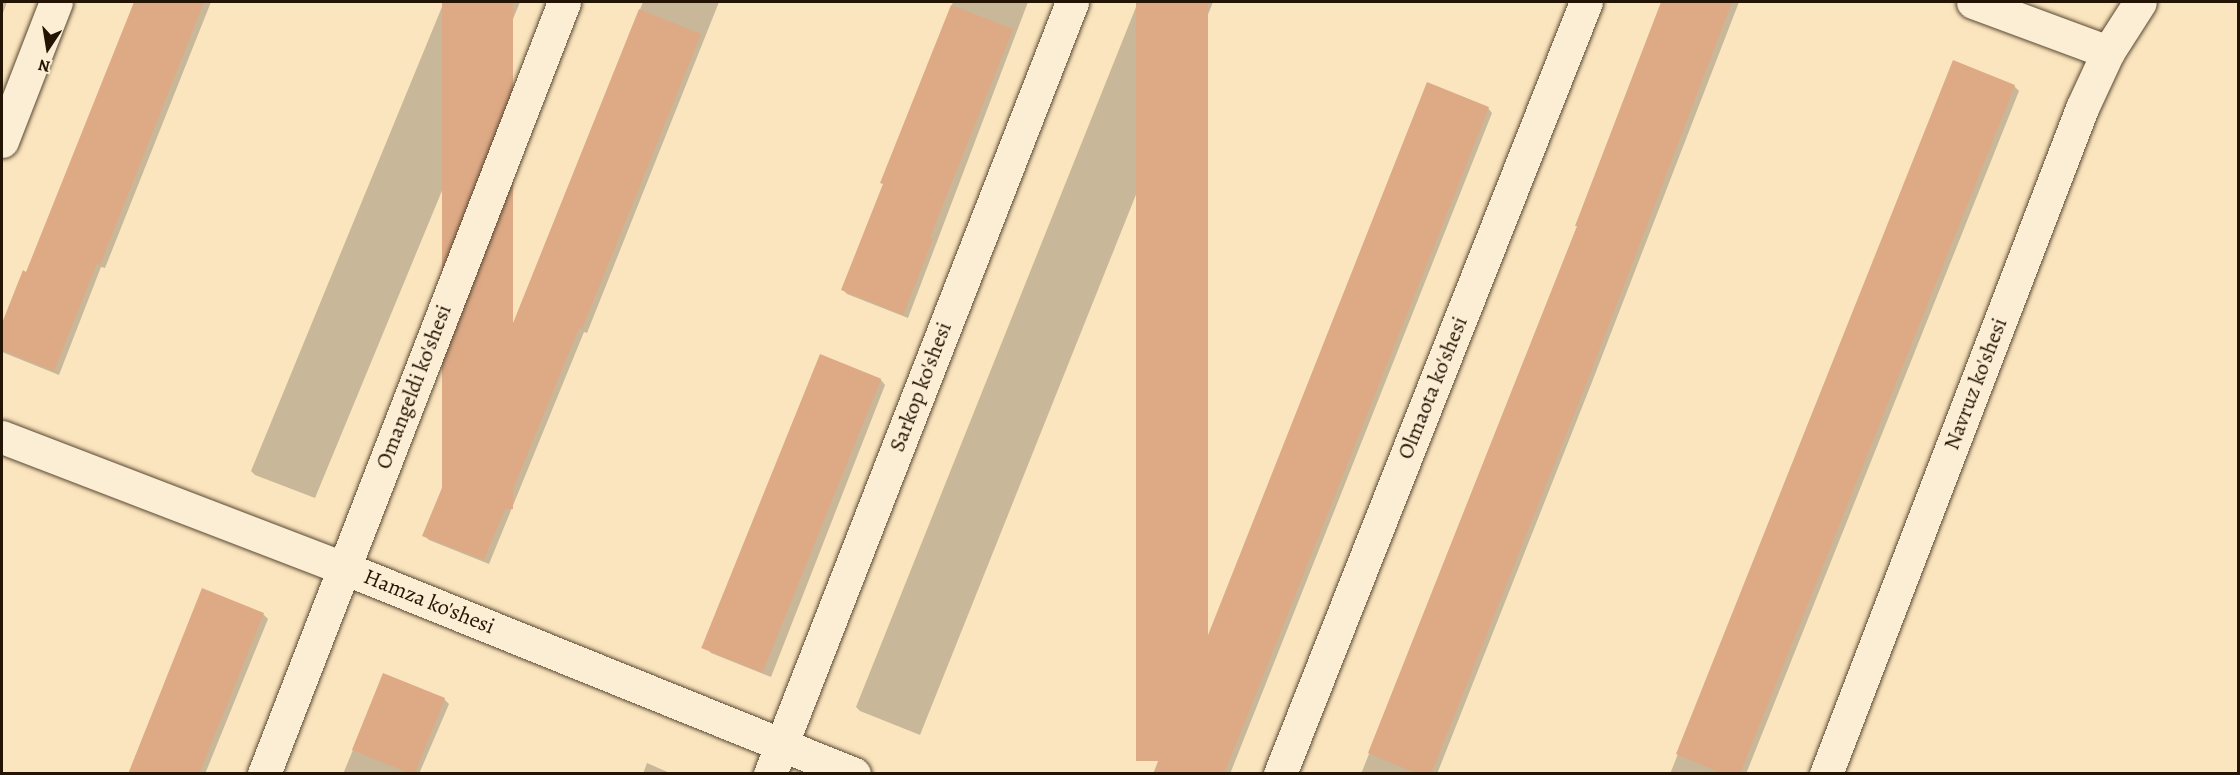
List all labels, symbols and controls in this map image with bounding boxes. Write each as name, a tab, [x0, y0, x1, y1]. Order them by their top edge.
north arrow	[18, 18, 78, 78]
text: N	[36, 54, 52, 78]
street label: Omangeldi ko'shesi	[371, 301, 457, 473]
street label: Olmaota ko'shesi	[1392, 313, 1474, 463]
street label: Navruz ko'shesi	[1939, 314, 2013, 454]
street label: Sarkop ko'shesi	[884, 318, 958, 456]
street label: Hamza ko'shesi	[360, 564, 498, 640]

